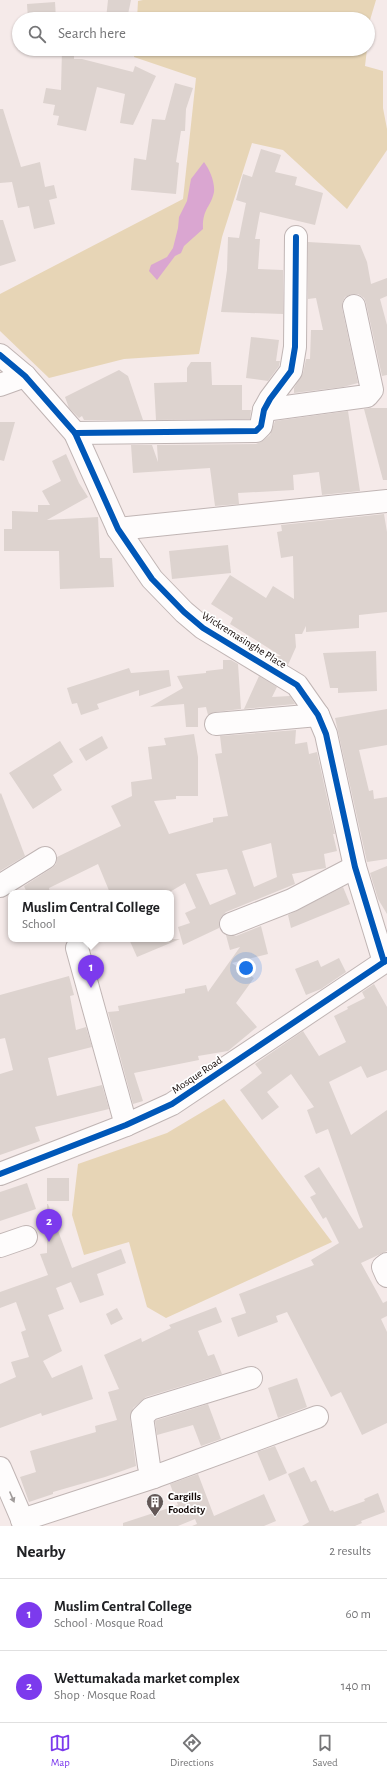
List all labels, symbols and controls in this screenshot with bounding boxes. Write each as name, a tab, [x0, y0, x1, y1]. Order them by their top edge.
search box	[12, 12, 375, 56]
icon: search	[26, 23, 48, 45]
text: Search here	[58, 26, 126, 41]
street label: Wickremasinghe Place	[200, 610, 288, 670]
popup	[8, 890, 174, 942]
text: Muslim Central College	[22, 900, 160, 915]
text: School	[22, 918, 56, 931]
pin: 1	[78, 955, 104, 988]
your location	[236, 958, 256, 978]
street label: Mosque Road	[170, 1054, 224, 1096]
pin: 2	[36, 1209, 62, 1242]
place label: Cargills Foodcity	[168, 1491, 205, 1515]
one-way arrow	[9, 1492, 15, 1503]
building icon: Cargills Foodcity	[145, 1492, 165, 1517]
text: Nearby	[16, 1543, 66, 1560]
text: 2 results	[329, 1545, 371, 1558]
text: Muslim Central College	[54, 1599, 192, 1614]
text: 1	[27, 1608, 31, 1621]
text: 60 m	[345, 1608, 371, 1621]
text: School · Mosque Road	[54, 1617, 163, 1630]
text: Wettumakada market complex	[54, 1671, 240, 1686]
text: 2	[26, 1680, 32, 1693]
text: 140 m	[341, 1680, 371, 1693]
text: Shop · Mosque Road	[54, 1689, 155, 1702]
tab: Map	[49, 1732, 71, 1769]
tab: Directions	[170, 1732, 214, 1769]
tab: Saved	[312, 1732, 338, 1769]

